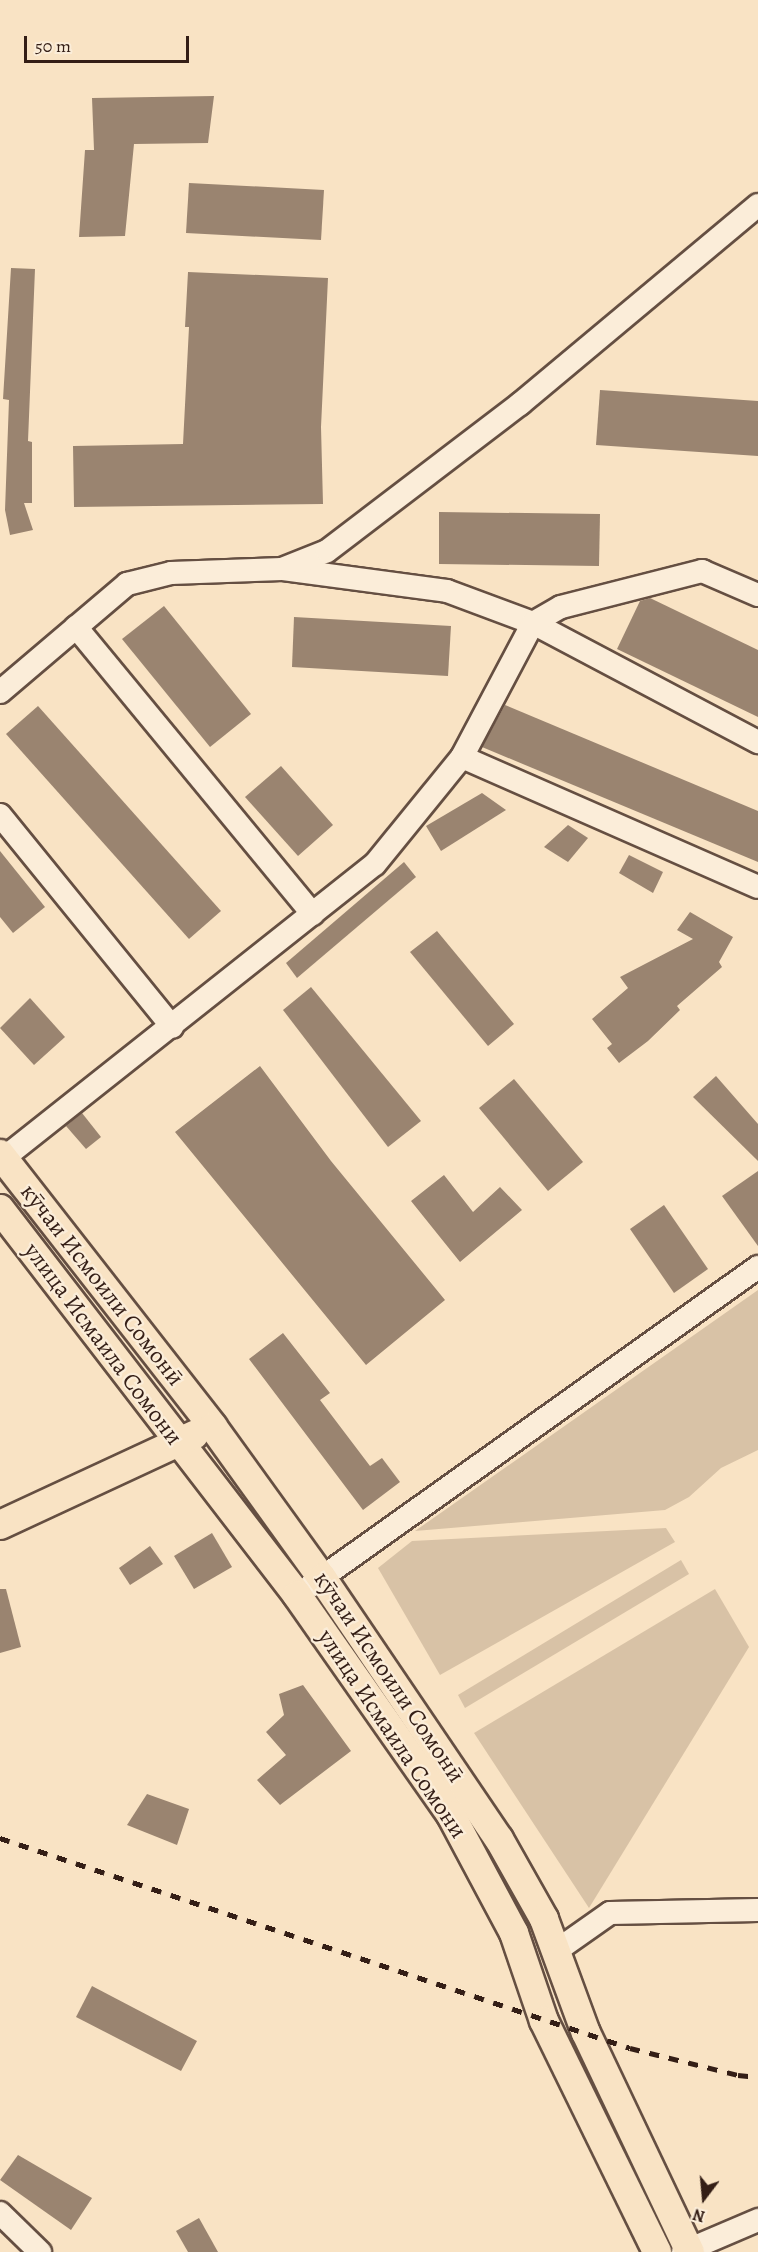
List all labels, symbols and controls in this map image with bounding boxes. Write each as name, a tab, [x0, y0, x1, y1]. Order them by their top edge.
scale bar	[27, 24, 192, 62]
text: 50 m	[35, 34, 71, 58]
street label: кӯчаи Исмоили Сомонӣ	[14, 1178, 190, 1392]
street label: улица Исмаила Сомони	[18, 1237, 188, 1451]
street label: кӯчаи Исмоили Сомонӣ	[308, 1566, 470, 1788]
street label: улица Исмаила Сомони	[311, 1624, 473, 1844]
north arrow	[674, 2168, 734, 2228]
text: N	[690, 2203, 708, 2227]

